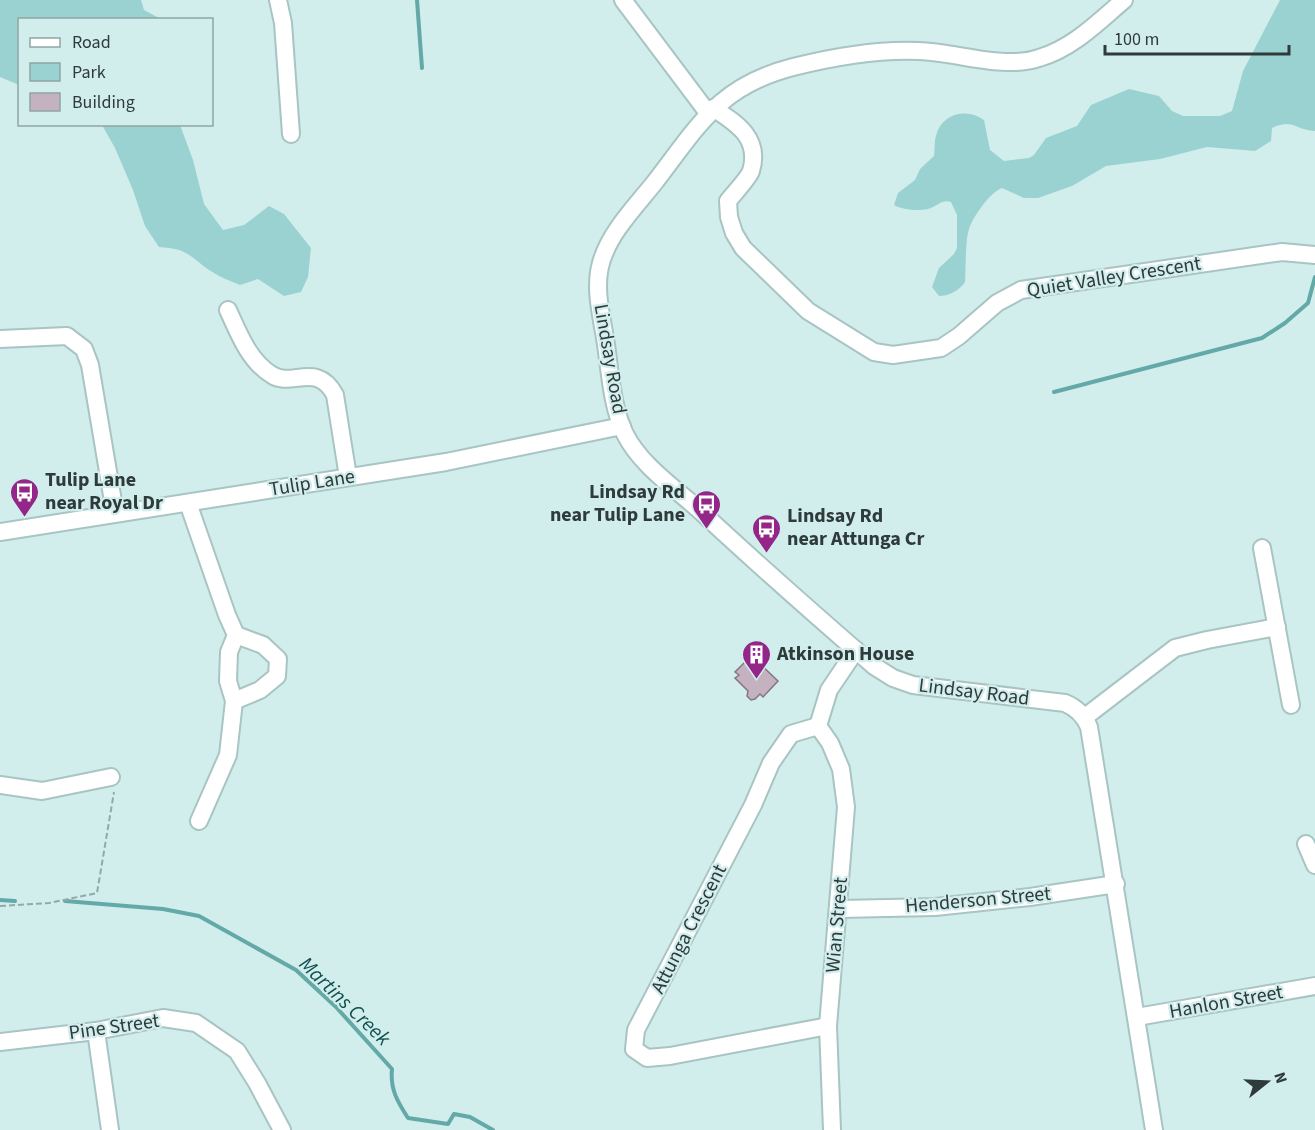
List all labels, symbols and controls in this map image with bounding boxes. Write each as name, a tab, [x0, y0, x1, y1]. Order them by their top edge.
legend	[18, 18, 213, 126]
scale bar	[1105, 18, 1290, 56]
text: 100 m	[1114, 27, 1159, 52]
text: Road	[72, 30, 111, 55]
text: Park	[72, 60, 106, 85]
text: Building	[72, 90, 135, 115]
street label: Quiet Valley Crescent	[1025, 249, 1203, 305]
street label: Lindsay Road	[587, 302, 633, 416]
street label: Tulip Lane	[267, 462, 357, 504]
place label: Tulip Lane near Royal Dr	[45, 466, 163, 517]
bus stop icon: Tulip Lane near Royal Dr	[8, 476, 40, 518]
place label: Lindsay Rd near Tulip Lane	[550, 478, 685, 529]
bus stop icon: Lindsay Rd near Tulip Lane	[690, 488, 722, 530]
place label: Lindsay Rd near Attunga Cr	[787, 502, 924, 553]
bus stop icon: Lindsay Rd near Attunga Cr	[750, 512, 782, 554]
building icon: Atkinson House	[740, 638, 772, 680]
place label: Atkinson House	[776, 640, 914, 668]
street label: Lindsay Road	[917, 671, 1031, 713]
street label: Attunga Crescent	[644, 859, 734, 999]
street label: Wian Street	[819, 876, 855, 974]
street label: Henderson Street	[904, 880, 1052, 920]
water label: Martins Creek	[292, 949, 398, 1053]
street label: Hanlon Street	[1167, 978, 1285, 1026]
street label: Pine Street	[67, 1007, 161, 1047]
north arrow	[1237, 1052, 1297, 1112]
text: N	[1268, 1069, 1292, 1086]

